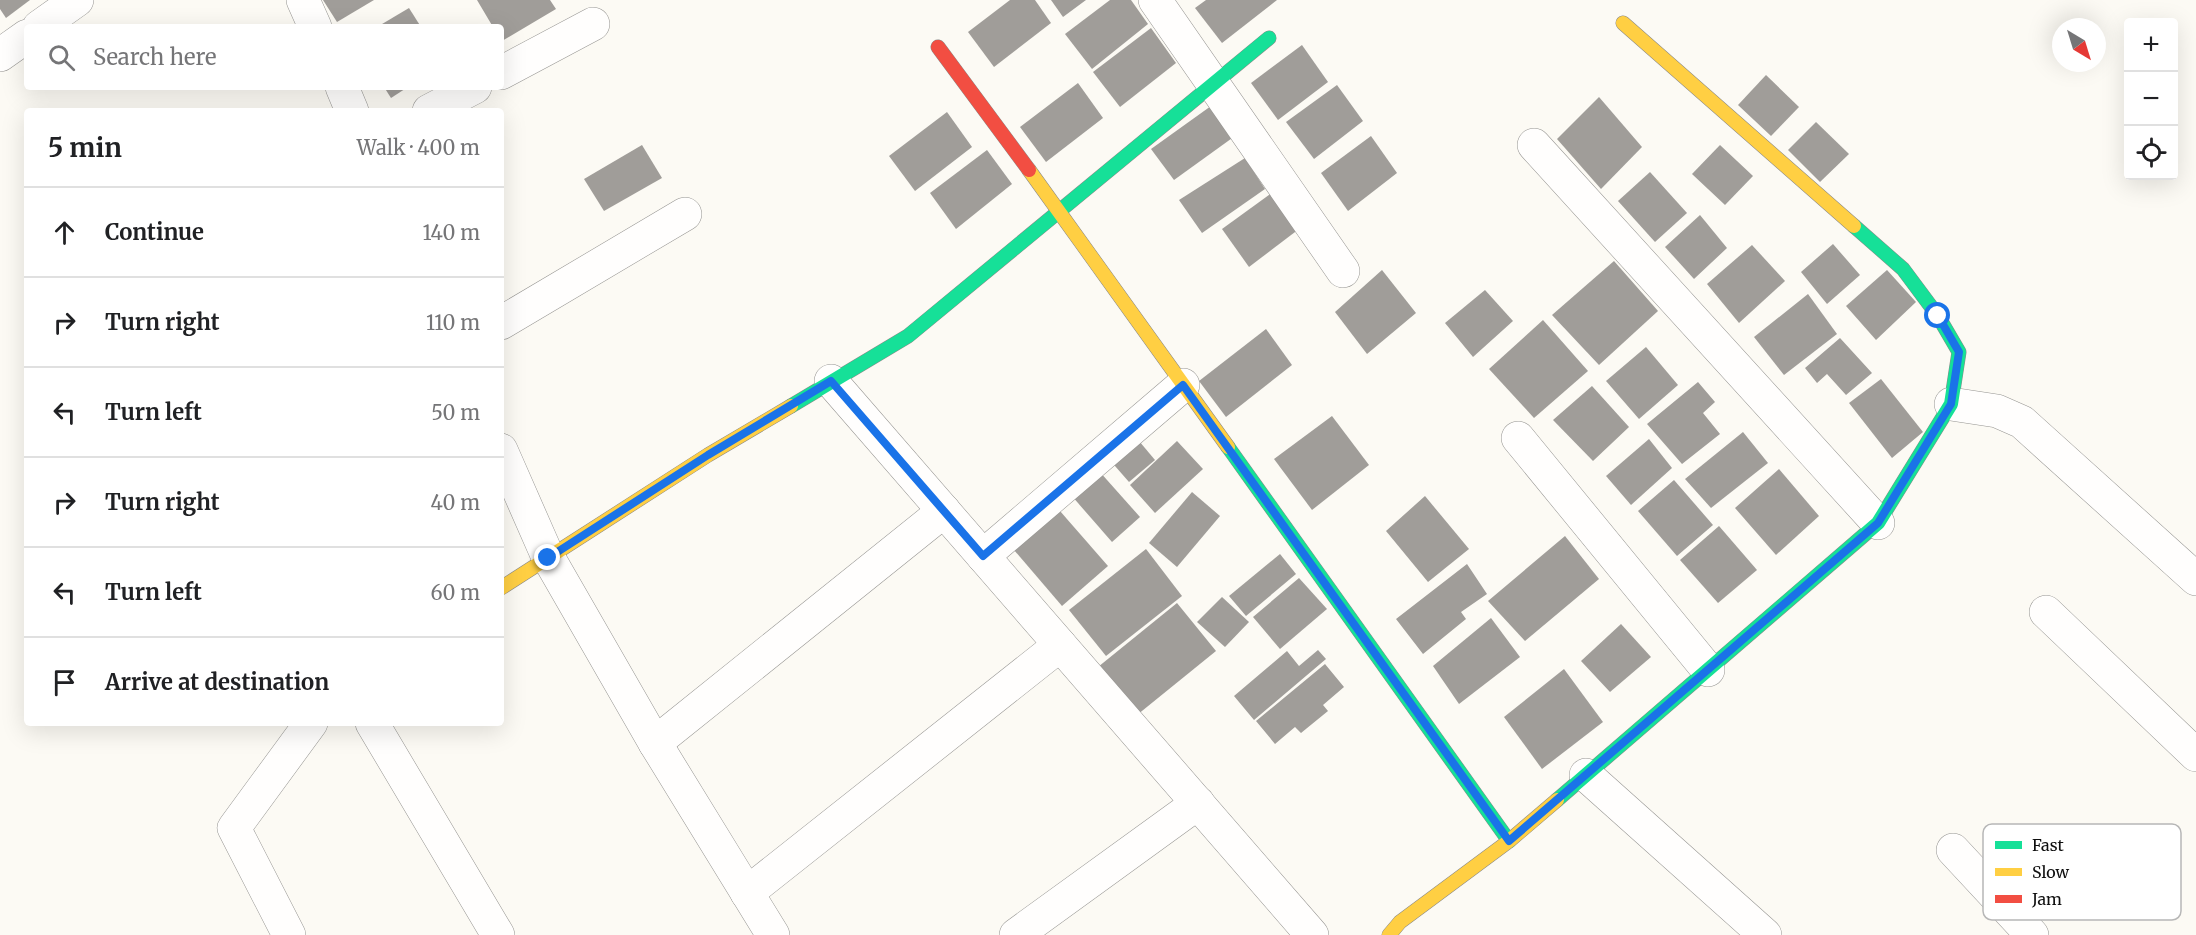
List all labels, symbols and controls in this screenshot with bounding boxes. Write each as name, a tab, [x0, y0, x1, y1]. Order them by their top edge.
north arrow	[2052, 18, 2106, 72]
map controls	[2124, 18, 2178, 180]
button: +	[2124, 18, 2178, 72]
search box	[24, 24, 504, 90]
icon: search	[45, 41, 78, 74]
text: Search here	[93, 43, 216, 71]
button: −	[2124, 72, 2178, 126]
button: locate	[2124, 126, 2178, 180]
text: 5 min	[48, 131, 122, 164]
text: Walk · 400 m	[357, 135, 480, 160]
icon: ahead	[48, 216, 81, 249]
text: Continue	[105, 218, 204, 246]
text: 140 m	[423, 220, 480, 245]
route start	[1924, 302, 1950, 328]
icon: right	[48, 306, 81, 339]
text: Turn right	[105, 308, 219, 336]
text: 110 m	[426, 310, 480, 335]
icon: left	[48, 396, 81, 429]
text: Turn left	[105, 398, 202, 426]
text: 50 m	[431, 400, 480, 425]
icon: right	[48, 486, 81, 519]
text: Turn right	[105, 488, 219, 516]
text: 40 m	[430, 490, 480, 515]
route end	[534, 544, 560, 570]
icon: left	[48, 576, 81, 609]
text: Turn left	[105, 578, 202, 606]
text: 60 m	[430, 580, 480, 605]
icon: arrive	[48, 666, 81, 699]
text: Arrive at destination	[105, 668, 329, 696]
legend	[1983, 824, 2181, 920]
text: Fast	[2032, 835, 2065, 855]
text: Slow	[2032, 862, 2070, 882]
text: Jam	[2031, 889, 2062, 909]

